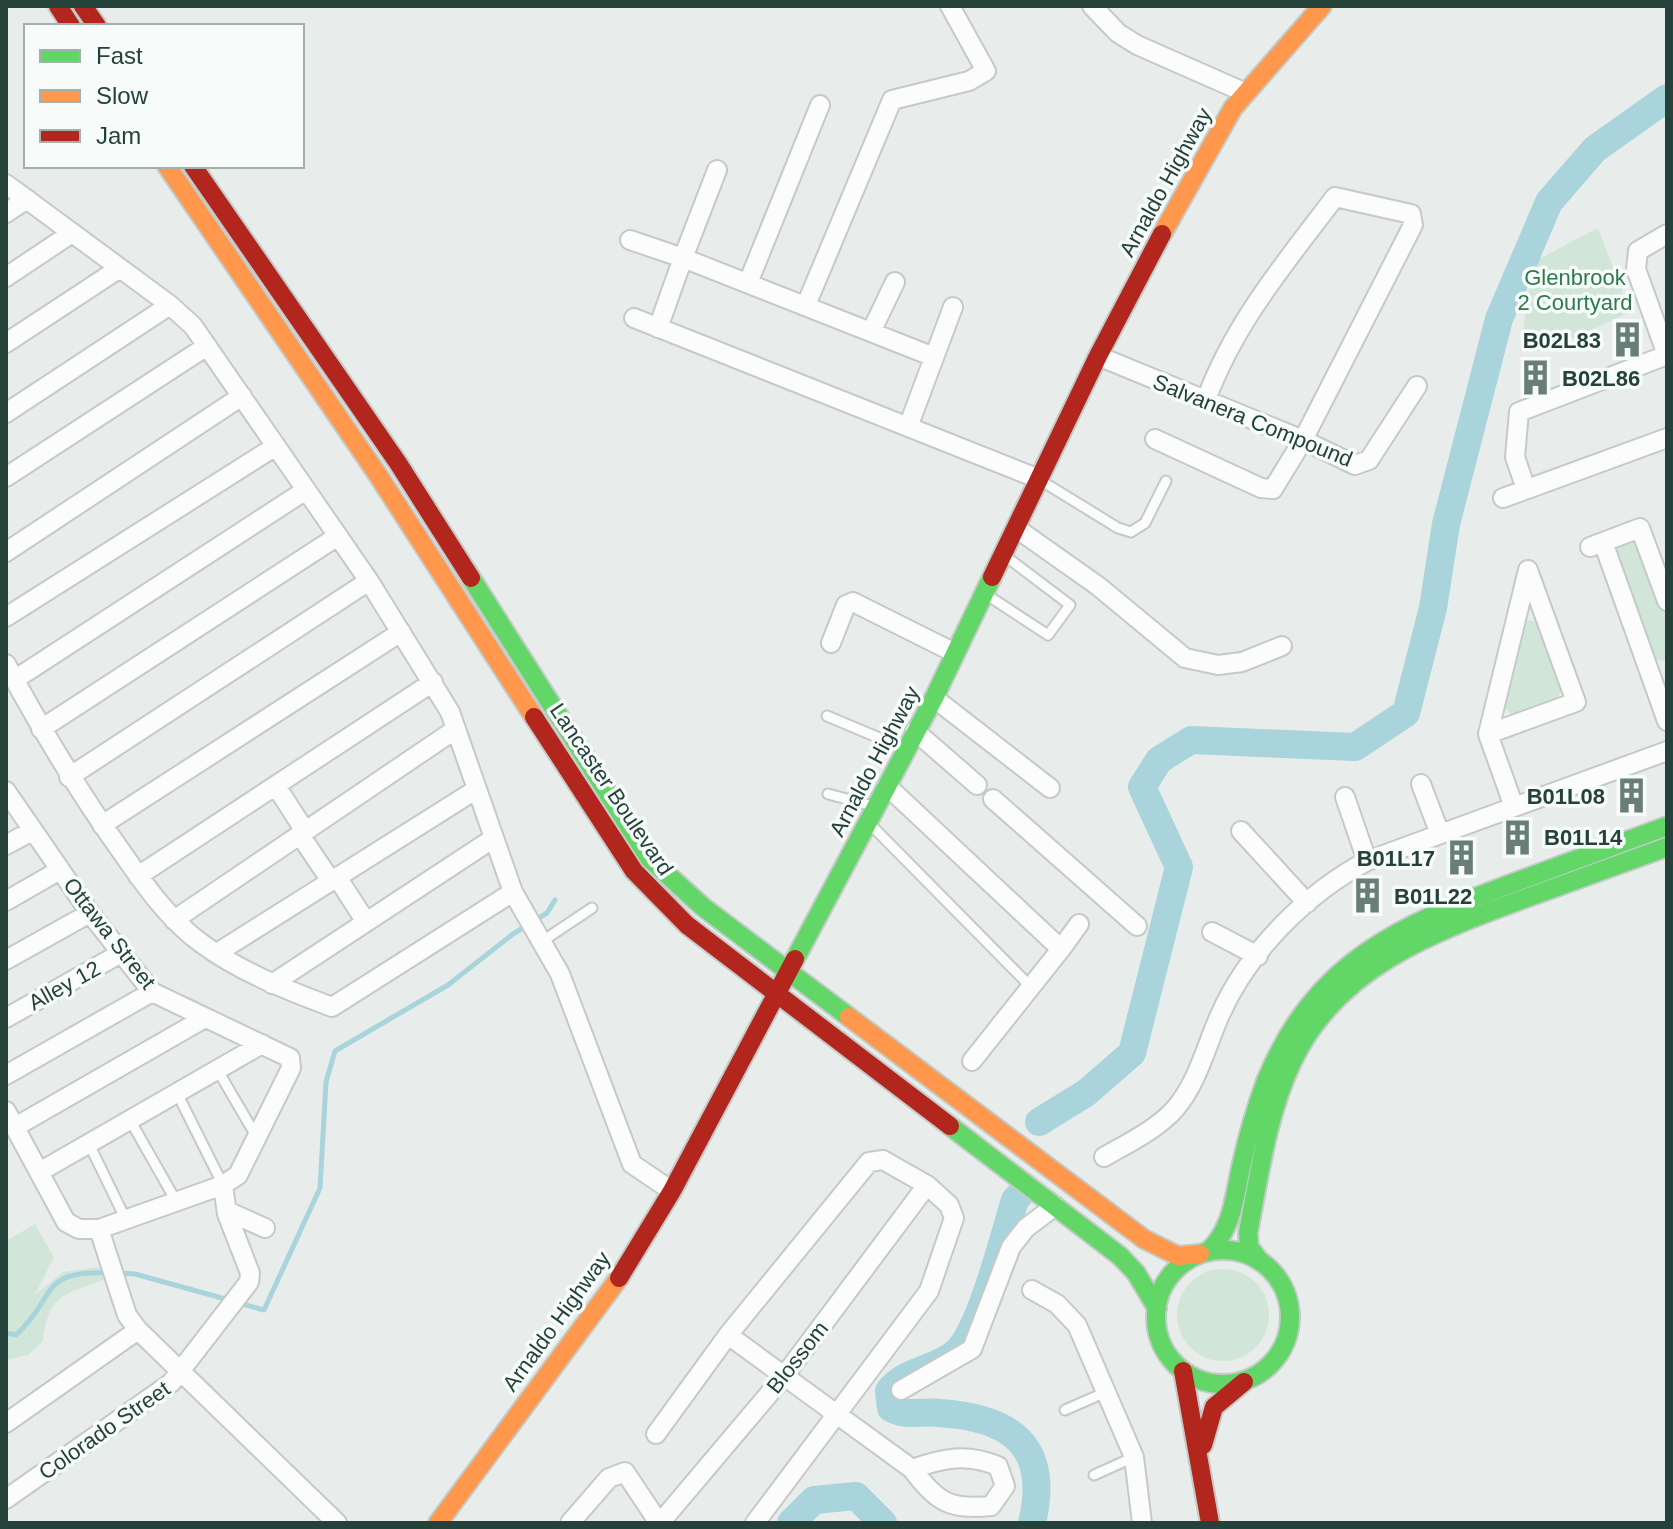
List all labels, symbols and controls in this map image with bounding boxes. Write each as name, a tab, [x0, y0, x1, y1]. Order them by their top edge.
legend	[24, 24, 304, 168]
text: Fast	[96, 42, 143, 69]
text: Slow	[96, 82, 149, 109]
street label: Arnaldo Highway	[1114, 103, 1217, 261]
text: Jam	[96, 122, 141, 149]
park label: Glenbrook 2 Courtyard	[1518, 265, 1632, 315]
building icon: B02L83	[1608, 321, 1646, 359]
place label: B02L83	[1523, 328, 1601, 353]
building icon: B02L86	[1517, 359, 1555, 397]
place label: B02L86	[1562, 366, 1640, 391]
street label: Salvanera Compound	[1149, 369, 1356, 472]
street label: Arnaldo Highway	[824, 682, 925, 841]
street label: Lancaster Boulevard	[545, 699, 678, 880]
building icon: B01L08	[1612, 777, 1650, 815]
place label: B01L08	[1527, 784, 1605, 809]
building icon: B01L14	[1499, 818, 1537, 856]
place label: B01L14	[1544, 825, 1623, 850]
building icon: B01L17	[1442, 839, 1480, 877]
place label: B01L17	[1357, 846, 1435, 871]
street label: Ottawa Street	[58, 873, 161, 994]
building icon: B01L22	[1349, 877, 1387, 915]
place label: B01L22	[1394, 884, 1472, 909]
street label: Alley 12	[24, 956, 105, 1015]
street label: Arnaldo Highway	[497, 1247, 615, 1396]
street label: Blossom	[762, 1316, 833, 1398]
street label: Colorado Street	[34, 1376, 175, 1485]

